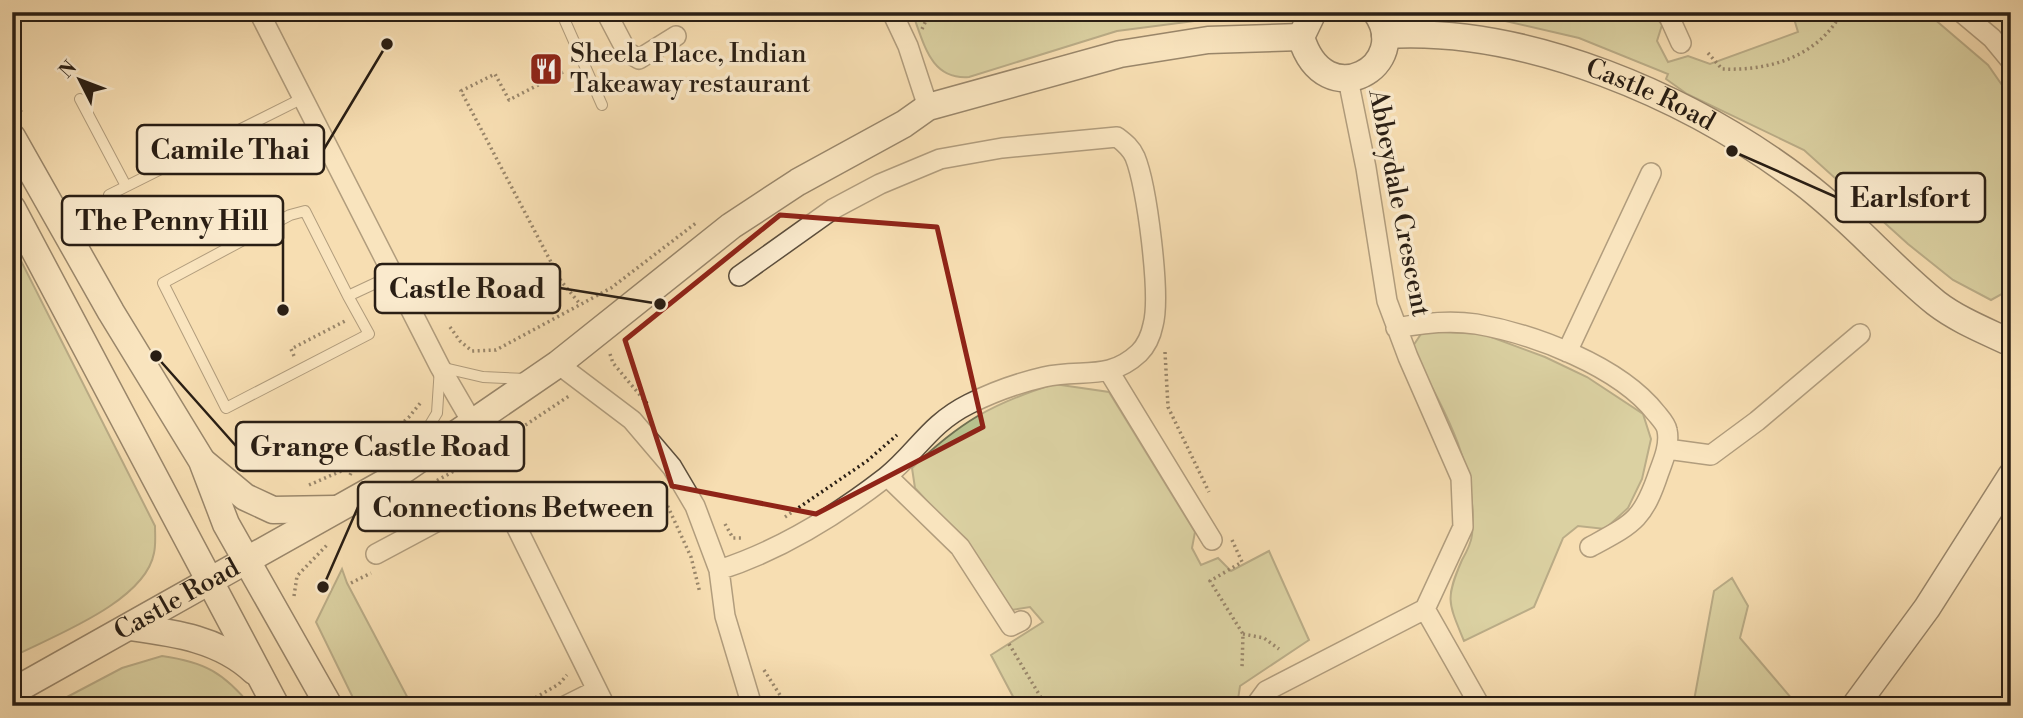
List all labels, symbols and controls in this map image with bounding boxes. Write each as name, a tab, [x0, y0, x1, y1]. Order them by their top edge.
place label: Sheela Place, Indian Takeaway restaurant	[570, 38, 811, 100]
north arrow	[46, 46, 116, 116]
restaurant icon: Sheela Place, Indian Takeaway restaurant	[527, 50, 565, 88]
street label: Castle Road	[1581, 52, 1721, 138]
text: N	[54, 56, 82, 83]
street label: Abbeydale Crescent	[1361, 86, 1437, 319]
callout: Camile Thai	[137, 125, 324, 174]
text: Camile Thai	[150, 133, 310, 168]
callout: Earlsfort	[1836, 173, 1985, 222]
text: Earlsfort	[1850, 181, 1971, 216]
callout: The Penny Hill	[62, 196, 283, 245]
text: The Penny Hill	[75, 204, 269, 239]
callout: Castle Road	[375, 264, 560, 313]
text: Castle Road	[389, 272, 546, 307]
callout: Grange Castle Road	[236, 422, 524, 471]
text: Grange Castle Road	[250, 430, 510, 465]
callout: Connections Between	[358, 482, 667, 531]
text: Connections Between	[372, 491, 654, 526]
street label: Castle Road	[108, 551, 245, 647]

